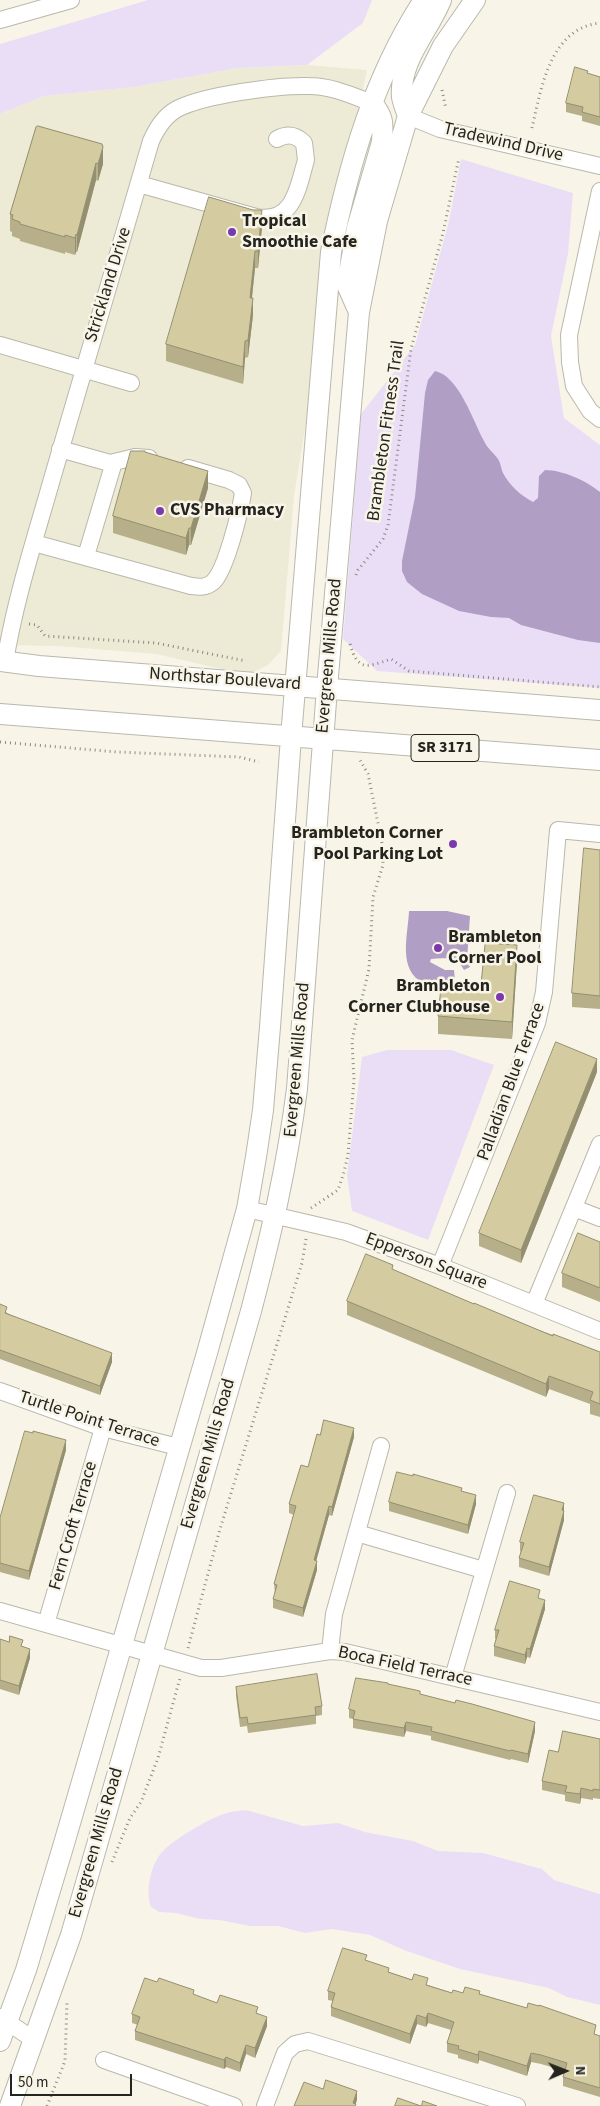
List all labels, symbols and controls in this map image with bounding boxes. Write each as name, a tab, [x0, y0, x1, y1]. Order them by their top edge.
street label: Tradewind Drive	[441, 119, 565, 167]
place label: Tropical Smoothie Cafe	[242, 211, 357, 253]
street label: Strickland Drive	[81, 225, 137, 345]
marker: Tropical Smoothie Cafe	[226, 226, 238, 238]
street label: Brambleton Fitness Trail	[364, 339, 410, 523]
place label: CVS Pharmacy	[170, 500, 284, 522]
marker: CVS Pharmacy	[154, 505, 166, 517]
street label: Evergreen Mills Road	[312, 578, 348, 734]
street label: Northstar Boulevard	[148, 664, 302, 696]
road number: SR 3171	[411, 734, 479, 761]
place label: Brambleton Corner Pool Parking Lot	[291, 823, 443, 866]
marker: Brambleton Corner Pool Parking Lot	[447, 838, 459, 850]
place label: Brambleton Corner Pool	[448, 927, 542, 970]
marker: Brambleton Corner Pool	[432, 942, 444, 954]
place label: Brambleton Corner Clubhouse	[348, 976, 490, 1019]
street label: Evergreen Mills Road	[280, 982, 316, 1138]
marker: Brambleton Corner Clubhouse	[494, 991, 506, 1003]
street label: Palladian Blue Terrace	[473, 1000, 551, 1164]
street label: Epperson Square	[362, 1229, 490, 1295]
street label: Evergreen Mills Road	[177, 1376, 241, 1532]
street label: Turtle Point Terrace	[16, 1387, 162, 1453]
street label: Fern Croft Terrace	[45, 1459, 103, 1593]
street label: Boca Field Terrace	[336, 1642, 474, 1692]
street label: Evergreen Mills Road	[65, 1765, 129, 1921]
north arrow	[540, 2046, 590, 2096]
scale bar	[12, 2064, 135, 2096]
text: N	[570, 2066, 590, 2076]
text: 50 m	[18, 2072, 48, 2093]

